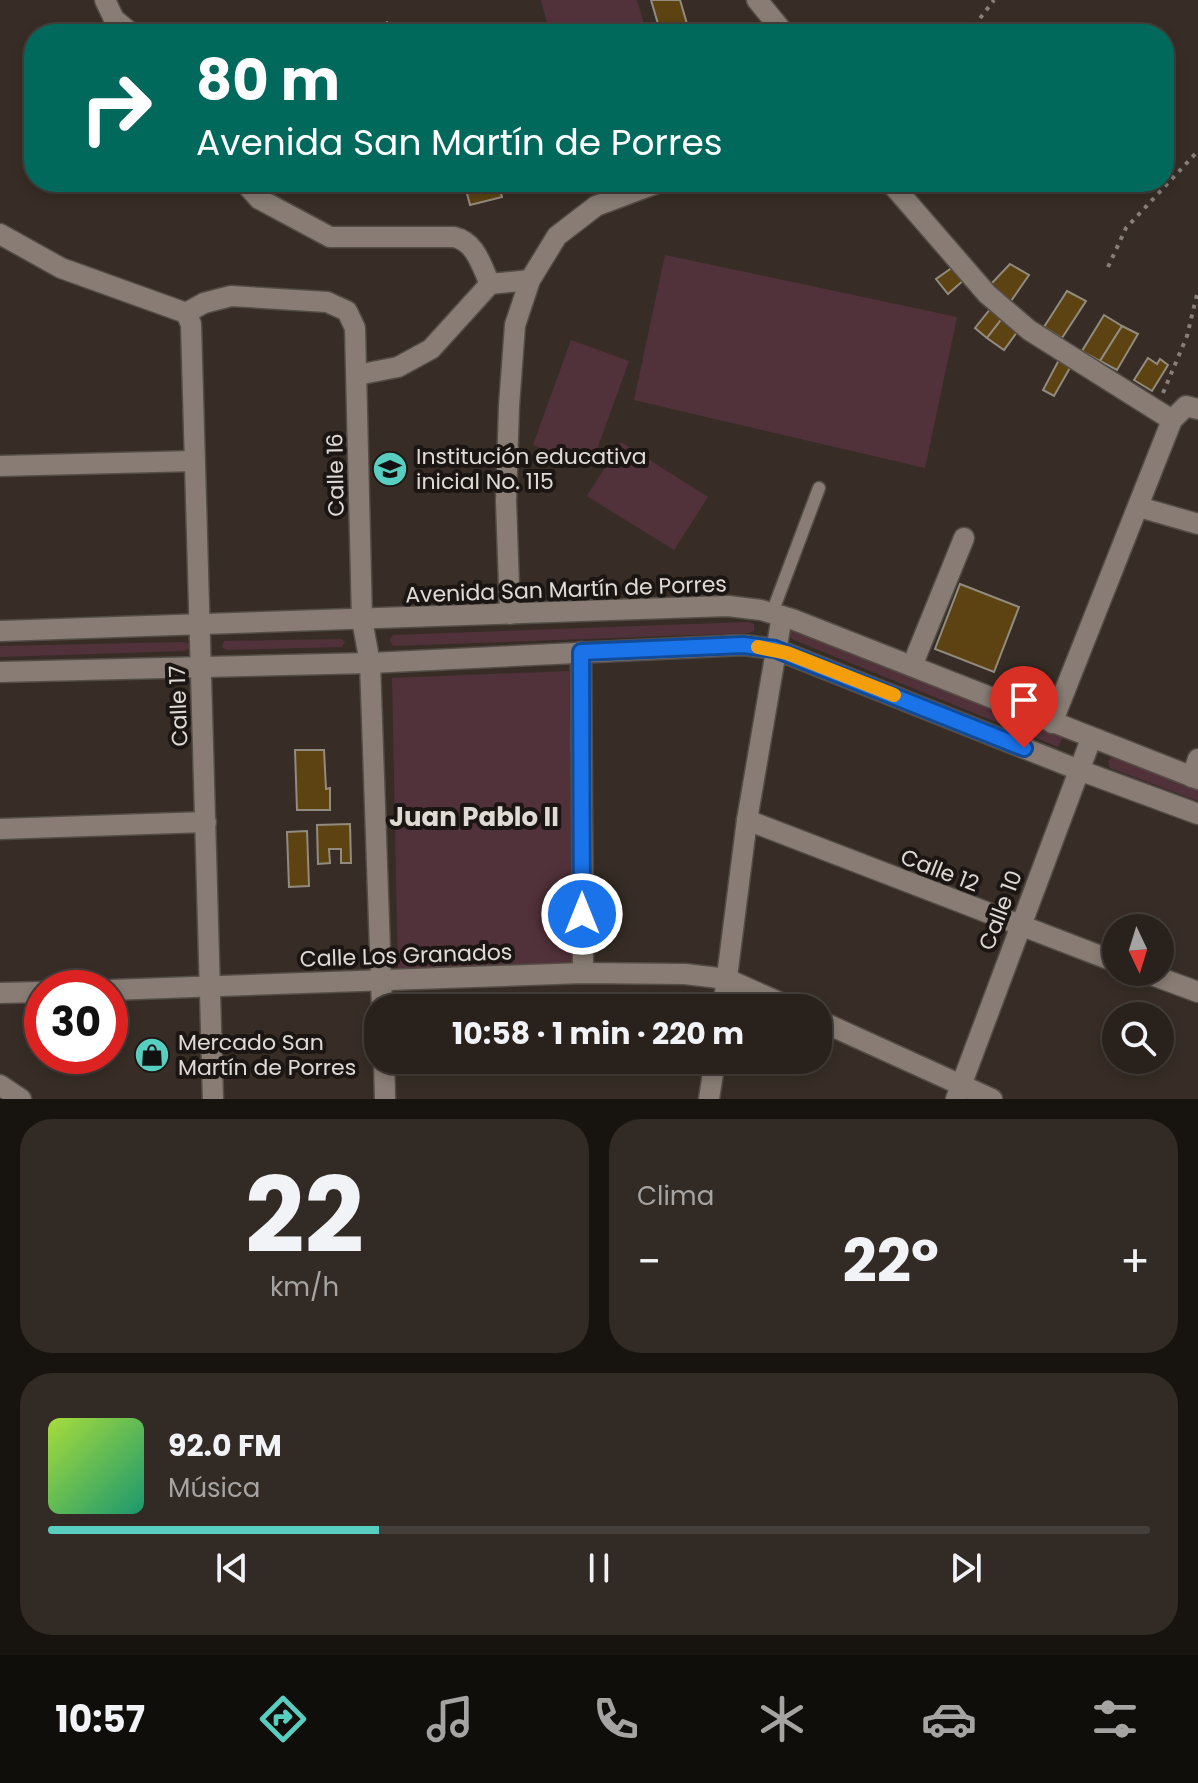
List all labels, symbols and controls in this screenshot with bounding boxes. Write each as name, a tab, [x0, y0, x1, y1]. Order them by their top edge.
text: 80 m	[196, 41, 340, 120]
icon: right	[64, 56, 168, 160]
text: Avenida San Martín de Porres	[196, 117, 723, 168]
street label: Calle 16	[319, 433, 352, 517]
place label: Institución educativa inicial No. 115	[416, 441, 647, 497]
school or university icon: Institución educativa inicial No. 115	[371, 450, 409, 488]
street label: Avenida San Martín de Porres	[405, 568, 727, 611]
street label: Calle 17	[162, 665, 195, 747]
pin	[990, 666, 1058, 748]
icon: arrive	[1002, 678, 1046, 722]
district label: Juan Pablo II	[389, 799, 559, 835]
street label: Calle 12	[896, 841, 984, 900]
street label: Calle 10	[971, 866, 1030, 955]
position arrow	[540, 872, 624, 956]
north arrow	[1102, 914, 1174, 986]
map controls	[1102, 914, 1174, 1074]
street label: Calle Los Granados	[299, 936, 513, 975]
speed limit sign: 30	[24, 970, 128, 1074]
button: search	[1102, 1002, 1174, 1074]
text: 10:58 · 1 min · 220 m	[452, 1012, 744, 1055]
place label: Mercado San Martín de Porres	[178, 1027, 356, 1083]
shop icon: Mercado San Martín de Porres	[133, 1036, 171, 1074]
text: 22	[245, 1143, 364, 1288]
text: Clima	[637, 1178, 714, 1214]
text: 22°	[842, 1219, 939, 1303]
text: −	[637, 1231, 661, 1292]
text: +	[1120, 1231, 1150, 1292]
text: km/h	[270, 1269, 339, 1305]
text: 92.0 FM	[168, 1424, 282, 1467]
text: Música	[168, 1470, 260, 1506]
icon: previous	[210, 1546, 254, 1590]
icon: pause	[577, 1546, 621, 1590]
icon: next	[944, 1546, 988, 1590]
icon: directions	[255, 1691, 311, 1747]
icon: music	[422, 1691, 478, 1747]
icon: phone	[588, 1691, 644, 1747]
icon: climate	[754, 1691, 810, 1747]
icon: car	[921, 1691, 977, 1747]
icon: filters	[1087, 1691, 1143, 1747]
text: 10:57	[55, 1694, 145, 1745]

